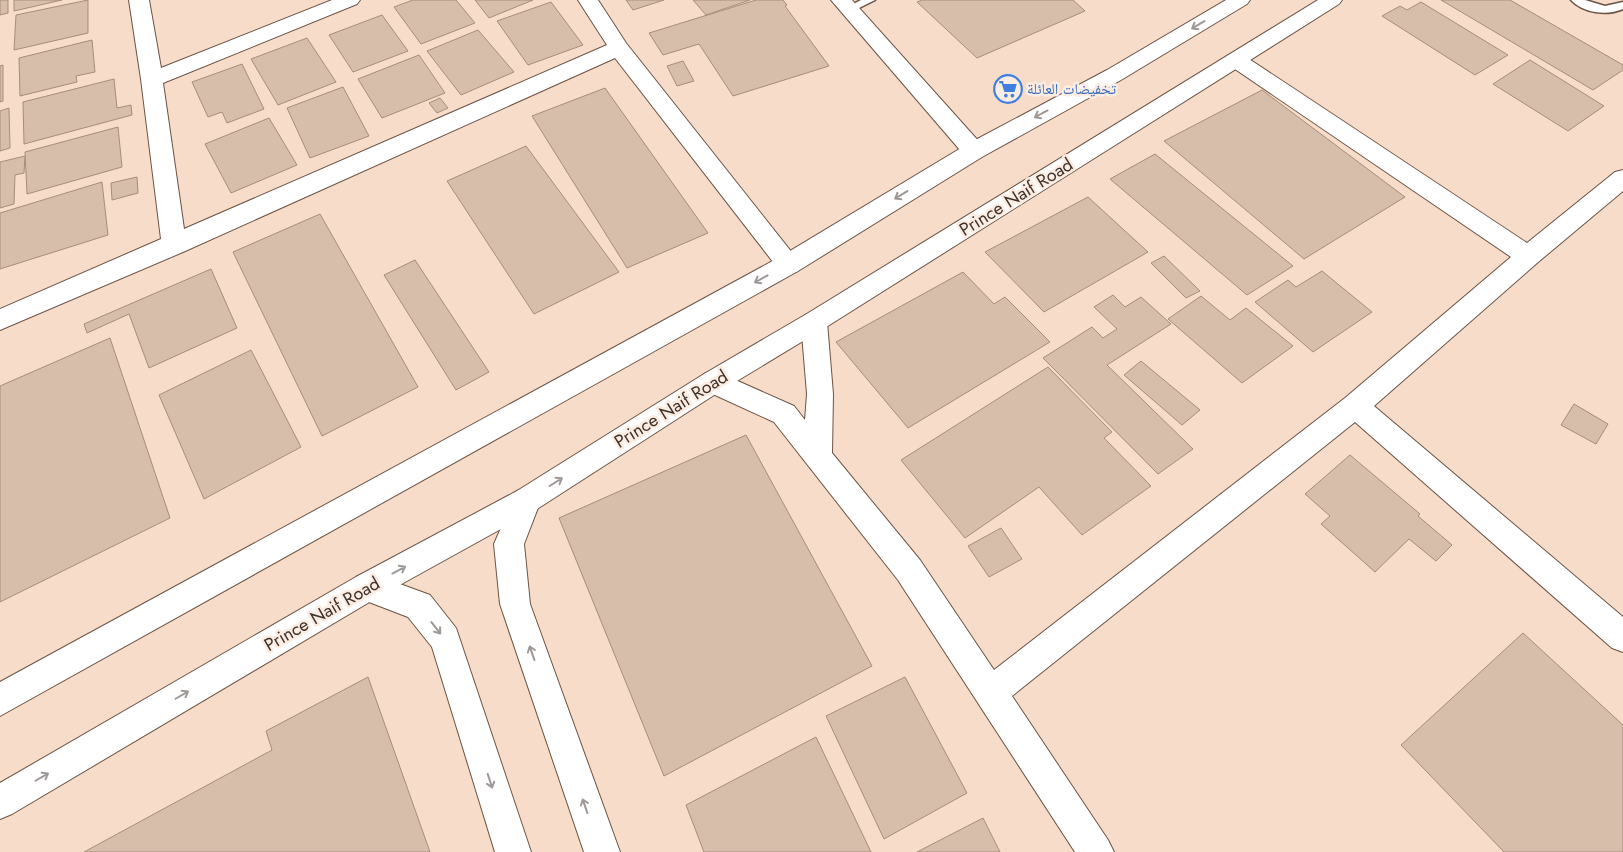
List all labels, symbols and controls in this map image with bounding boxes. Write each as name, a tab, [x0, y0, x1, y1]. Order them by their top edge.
one-way arrow	[1191, 21, 1205, 31]
supermarket icon: تخفيضات العائلة	[993, 74, 1023, 104]
place label: تخفيضات العائلة	[1027, 78, 1117, 100]
one-way arrow	[1034, 109, 1049, 119]
street label: Prince Naif Road	[954, 152, 1078, 242]
one-way arrow	[894, 191, 908, 201]
one-way arrow	[754, 274, 769, 284]
street label: Prince Naif Road	[609, 364, 733, 454]
one-way arrow	[548, 477, 562, 487]
one-way arrow	[391, 564, 405, 574]
street label: Prince Naif Road	[259, 570, 385, 658]
one-way arrow	[431, 621, 442, 634]
one-way arrow	[527, 645, 536, 661]
one-way arrow	[175, 689, 189, 699]
one-way arrow	[35, 772, 50, 782]
one-way arrow	[486, 772, 496, 788]
one-way arrow	[580, 798, 590, 814]

